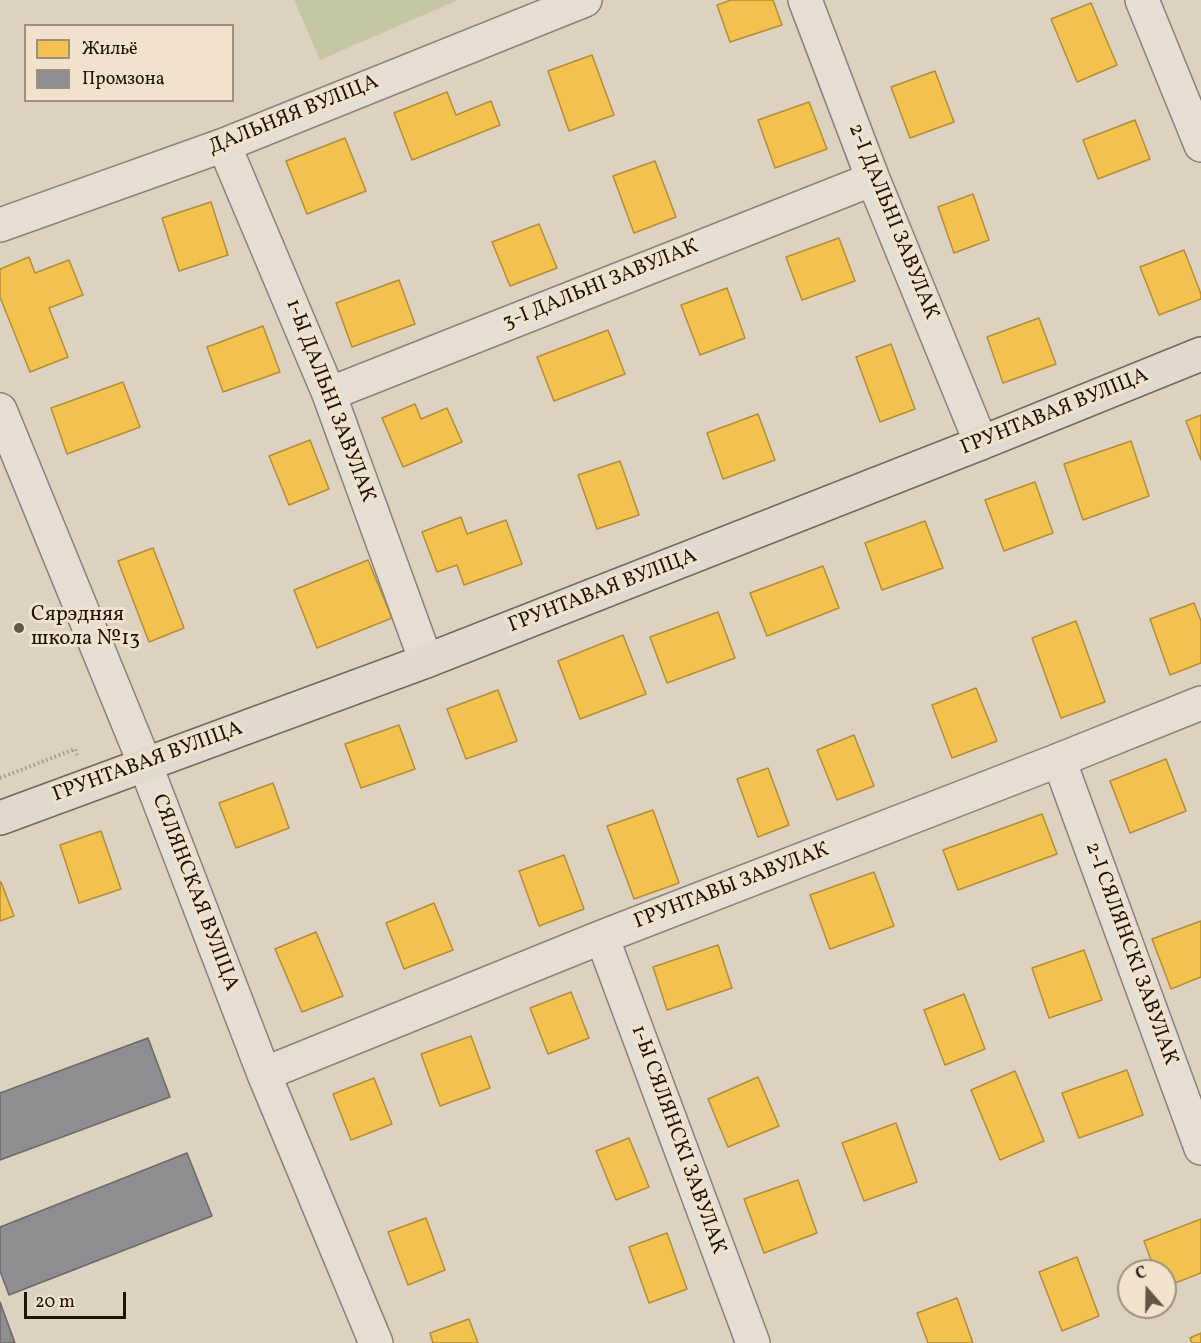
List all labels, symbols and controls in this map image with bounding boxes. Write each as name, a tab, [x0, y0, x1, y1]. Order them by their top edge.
legend	[24, 24, 234, 102]
text: Жильё	[82, 37, 138, 62]
text: Промзона	[82, 67, 165, 92]
street label: ДАЛЬНЯЯ ВУЛІЦА	[205, 70, 383, 162]
street label: 2-І ДАЛЬНІ ЗАВУЛАК	[841, 120, 943, 324]
street label: 3-І ДАЛЬНІ ЗАВУЛАК	[500, 235, 702, 337]
street label: 1-Ы ДАЛЬНІ ЗАВУЛАК	[279, 296, 379, 506]
street label: ГРУНТАВАЯ ВУЛІЦА	[957, 364, 1153, 462]
street label: ГРУНТАВАЯ ВУЛІЦА	[505, 544, 701, 640]
place label: Сярэдняя школа №13	[31, 603, 140, 653]
marker: Сярэдняя школа №13	[12, 621, 26, 635]
street label: ГРУНТАВАЯ ВУЛІЦА	[50, 717, 246, 809]
street label: СЯЛЯНСКАЯ ВУЛІЦА	[145, 791, 243, 995]
street label: ГРУНТАВЫ ЗАВУЛАК	[631, 838, 833, 936]
street label: 2-І СЯЛЯНСКІ ЗАВУЛАК	[1078, 839, 1182, 1069]
street label: 1-Ы СЯЛЯНСКІ ЗАВУЛАК	[624, 1022, 730, 1258]
north arrow	[1117, 1259, 1177, 1319]
text: С	[1133, 1262, 1150, 1286]
scale bar	[27, 1280, 129, 1318]
text: 20 m	[35, 1290, 75, 1315]

